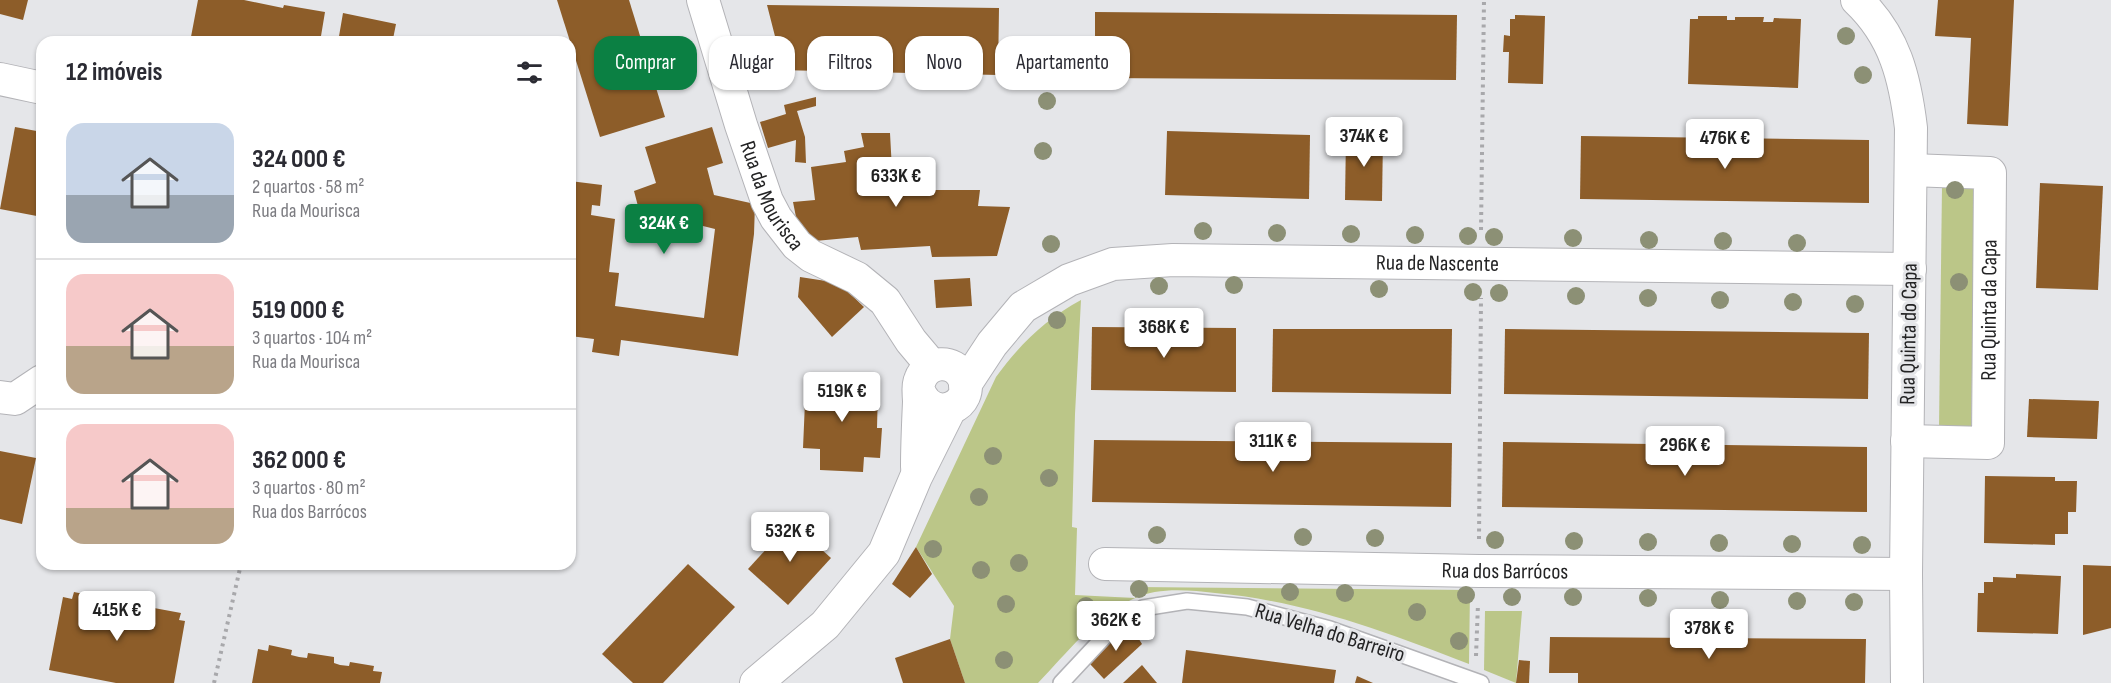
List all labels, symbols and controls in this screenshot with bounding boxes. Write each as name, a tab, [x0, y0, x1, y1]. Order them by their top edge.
chip: Comprar	[594, 36, 697, 90]
chip: Alugar	[709, 36, 795, 90]
chip: Filtros	[807, 36, 893, 90]
chip: Novo	[905, 36, 983, 90]
chip: Apartamento	[995, 36, 1130, 90]
icon: filters	[513, 56, 546, 89]
text: 12 imóveis	[66, 57, 163, 88]
pin: 374K €	[1315, 117, 1413, 168]
pin: 476K €	[1676, 119, 1774, 170]
text: 374K €	[1339, 124, 1389, 148]
text: 476K €	[1700, 126, 1750, 150]
street label: Rua da Mourisca	[734, 137, 810, 256]
text: 324 000 €	[252, 144, 346, 175]
icon: home	[114, 147, 186, 219]
pin: 633K €	[847, 157, 945, 208]
text: 633K €	[871, 164, 921, 188]
text: 2 quartos · 58 m²	[252, 175, 365, 199]
text: Rua da Mourisca	[252, 199, 360, 223]
pin: 324K €	[615, 204, 713, 255]
text: 324K €	[639, 211, 689, 235]
street label: Rua Quinta da Capa	[1975, 239, 2003, 381]
street label: Rua de Nascente	[1376, 249, 1499, 277]
street label: Rua Quinta do Capa	[1894, 263, 1924, 405]
text: 519 000 €	[252, 295, 344, 326]
icon: home	[114, 298, 186, 370]
pin: 368K €	[1115, 308, 1213, 359]
text: 368K €	[1138, 315, 1190, 339]
text: 3 quartos · 104 m²	[252, 326, 372, 350]
text: Rua da Mourisca	[252, 350, 360, 374]
pin: 519K €	[793, 372, 891, 423]
text: 519K €	[817, 379, 867, 403]
pin: 311K €	[1224, 422, 1322, 473]
pin: 296K €	[1636, 426, 1734, 477]
text: 311K €	[1249, 429, 1297, 453]
text: 296K €	[1660, 433, 1710, 457]
text: 362 000 €	[252, 445, 346, 476]
icon: home	[114, 448, 186, 520]
text: 3 quartos · 80 m²	[252, 476, 366, 500]
text: Rua dos Barrócos	[252, 500, 367, 524]
pin: 532K €	[741, 512, 839, 563]
text: 532K €	[765, 519, 815, 543]
street label: Rua dos Barrócos	[1441, 557, 1568, 585]
pin: 415K €	[68, 591, 166, 642]
street label: Rua Velha do Barreiro	[1252, 597, 1408, 669]
text: 415K €	[92, 598, 142, 622]
pin: 362K €	[1067, 601, 1165, 652]
text: 362K €	[1091, 608, 1141, 632]
pin: 378K €	[1660, 609, 1758, 660]
text: 378K €	[1684, 616, 1734, 640]

